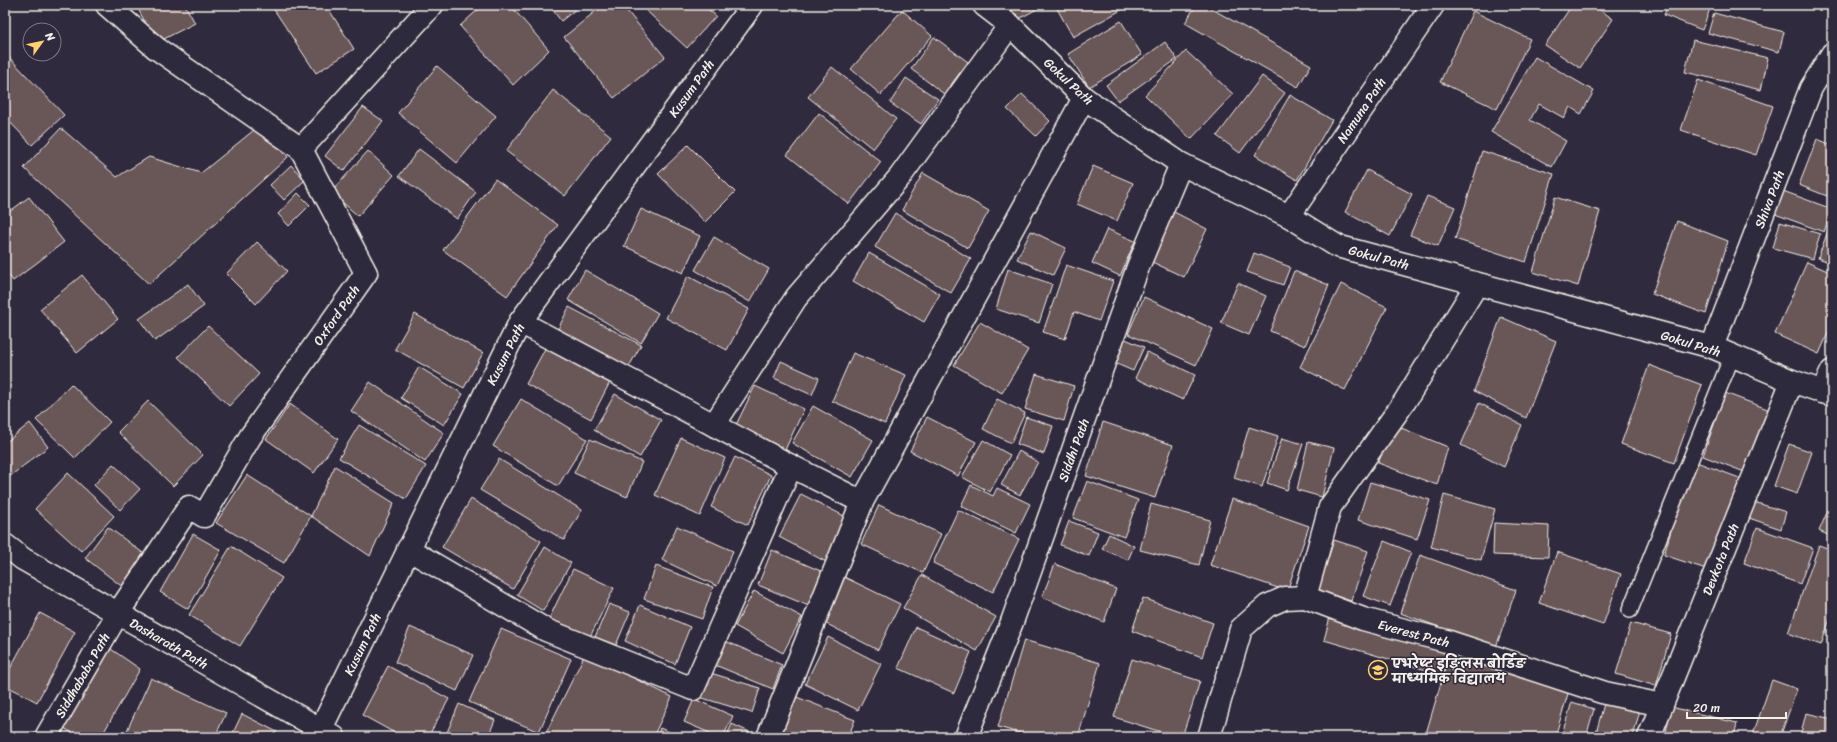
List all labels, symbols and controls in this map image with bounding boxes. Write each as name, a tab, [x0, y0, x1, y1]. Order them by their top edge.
north arrow	[22, 22, 62, 62]
text: N	[39, 28, 60, 46]
street label: Gokul Path	[1038, 52, 1099, 111]
street label: Kusum Path	[662, 54, 721, 122]
street label: Namuna Path	[1331, 72, 1392, 148]
street label: Shiva Path	[1748, 167, 1791, 232]
street label: Gokul Path	[1346, 238, 1412, 277]
street label: Oxford Path	[307, 280, 366, 350]
street label: Kusum Path	[480, 319, 531, 389]
street label: Gokul Path	[1658, 323, 1724, 364]
street label: Siddhi Path	[1051, 415, 1096, 485]
street label: Devkota Path	[1696, 519, 1745, 599]
street label: Kusum Path	[337, 609, 388, 680]
street label: Dasharath Path	[125, 612, 213, 675]
street label: Everest Path	[1376, 613, 1452, 654]
street label: Siddhababa Path	[49, 628, 116, 722]
place label: एभरेष्ट इङ्लिस बोर्डिङ माध्यमिक विद्यालय	[1391, 652, 1527, 690]
school or university icon: एभरेष्ट इङ्लिस बोर्डिङ माध्यमिक विद्यालय	[1367, 659, 1389, 681]
scale bar	[1687, 694, 1786, 720]
text: 20 m	[1693, 697, 1720, 719]

